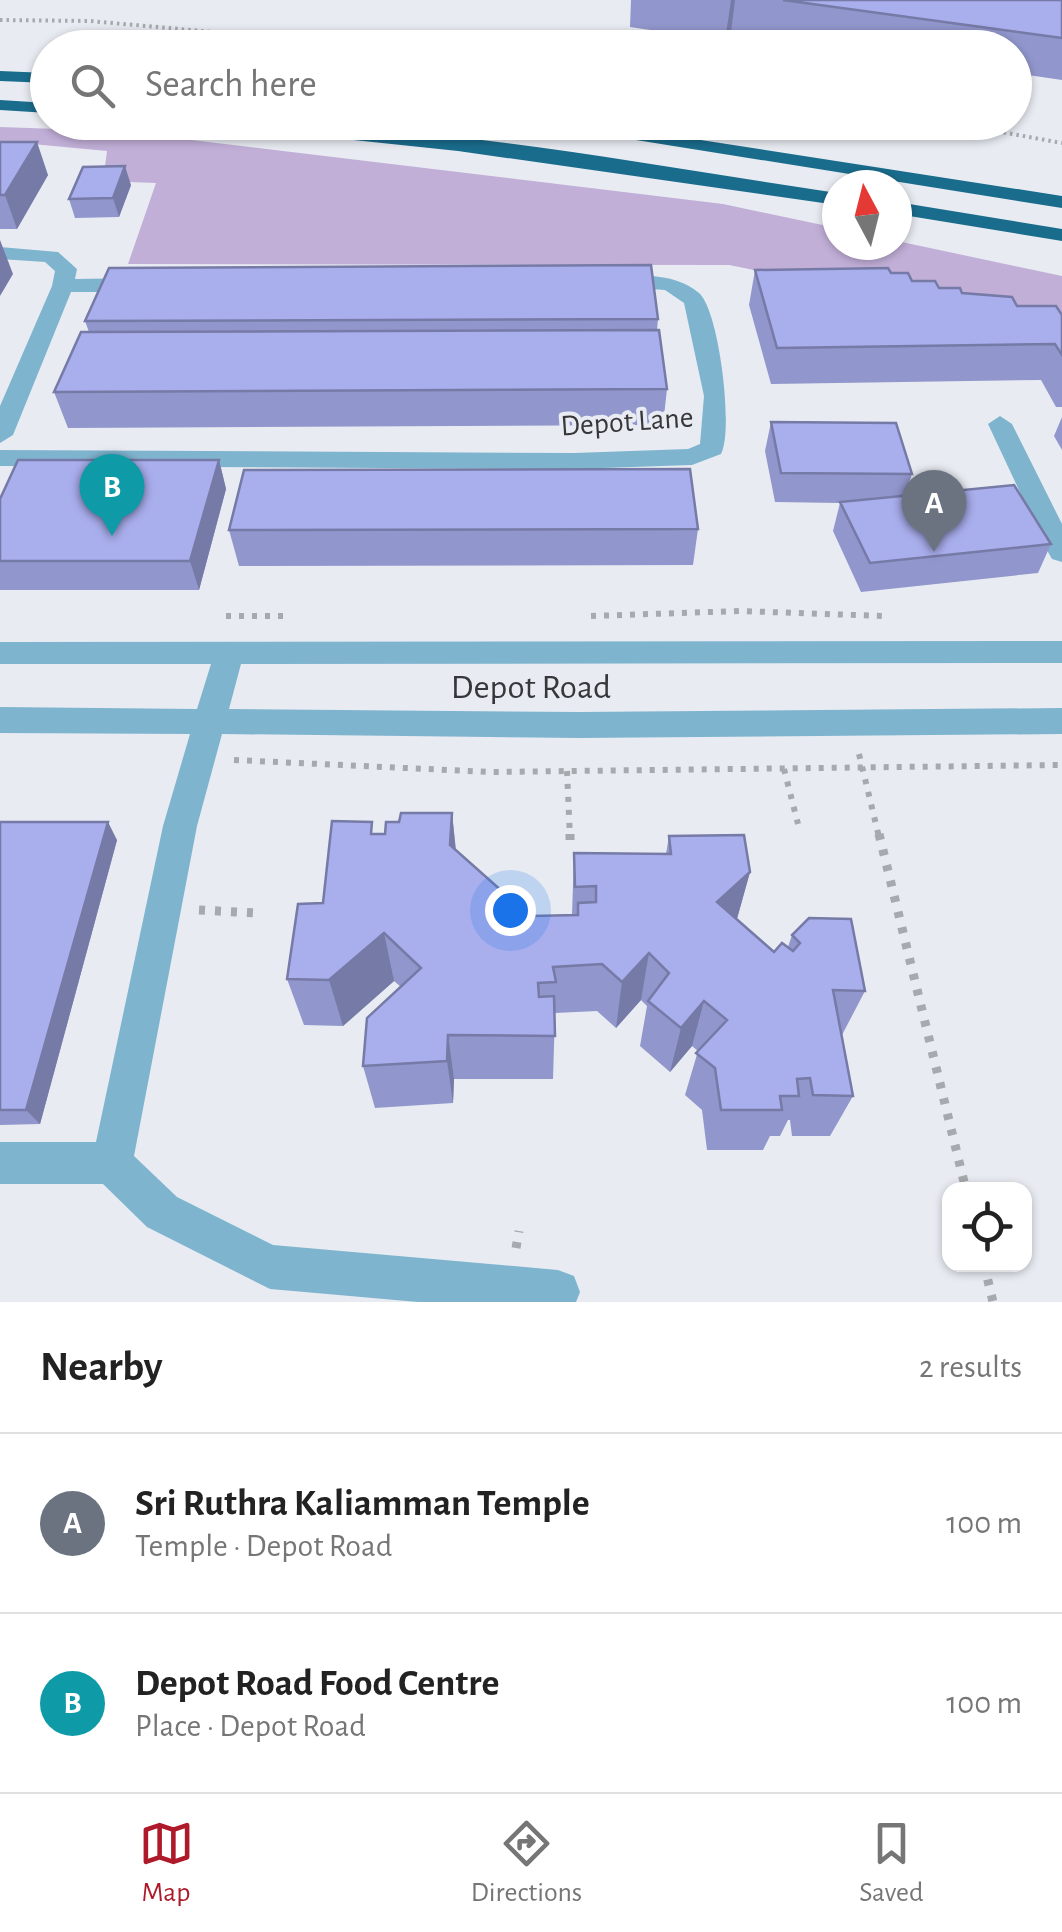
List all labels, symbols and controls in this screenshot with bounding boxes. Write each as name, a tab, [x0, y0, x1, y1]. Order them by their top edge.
search box	[30, 30, 1032, 140]
icon: search	[65, 58, 120, 113]
text: Search here	[145, 66, 317, 104]
north arrow	[822, 170, 912, 260]
street label: Depot Lane	[560, 402, 694, 442]
pin: B	[80, 454, 144, 536]
pin: A	[902, 470, 966, 552]
street label: Depot Road	[451, 670, 611, 705]
your location	[485, 885, 536, 936]
map controls	[942, 1182, 1032, 1272]
button: locate	[942, 1182, 1032, 1272]
text: Nearby	[40, 1346, 163, 1388]
text: 2 results	[919, 1351, 1022, 1383]
text: Sri Ruthra Kaliamman Temple	[135, 1485, 590, 1523]
text: A	[63, 1507, 82, 1539]
text: 100 m	[946, 1507, 1022, 1539]
text: Temple · Depot Road	[135, 1530, 392, 1562]
text: Depot Road Food Centre	[135, 1665, 499, 1703]
text: B	[63, 1687, 82, 1719]
text: 100 m	[946, 1687, 1022, 1719]
text: Place · Depot Road	[135, 1710, 366, 1742]
tab: Map	[139, 1816, 194, 1910]
tab: Directions	[471, 1816, 582, 1910]
tab: Saved	[859, 1816, 923, 1910]

